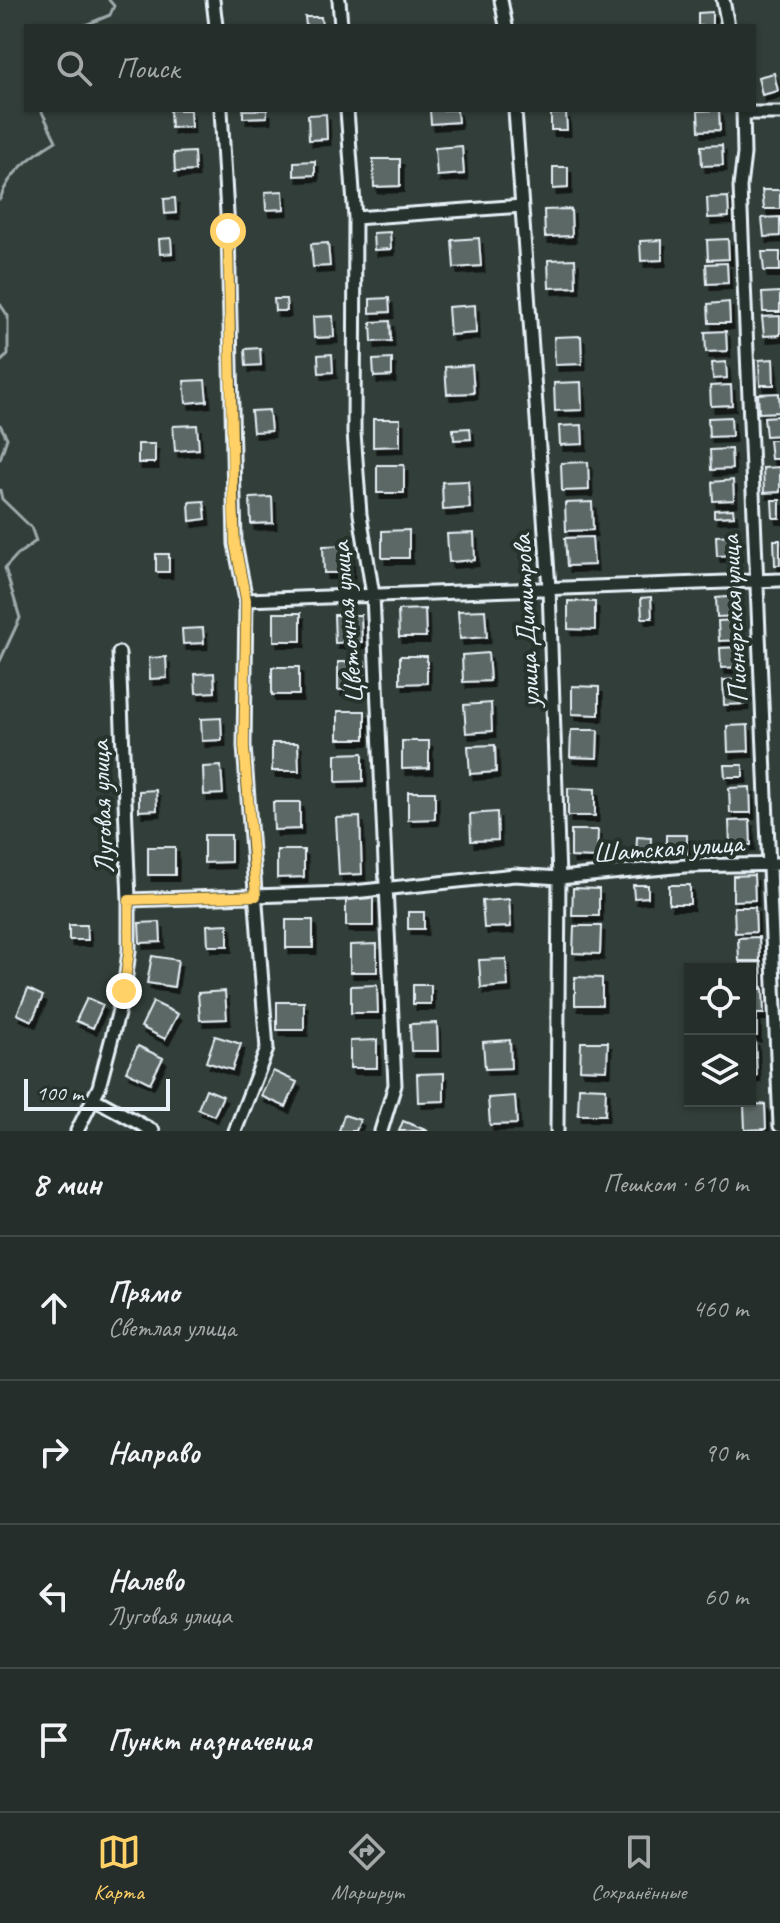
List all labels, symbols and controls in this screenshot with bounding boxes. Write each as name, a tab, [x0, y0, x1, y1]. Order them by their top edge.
search box	[24, 24, 756, 112]
icon: search	[52, 46, 96, 90]
text: Поиск	[116, 49, 179, 87]
route start	[210, 213, 246, 249]
street label: улица Димитрова	[503, 532, 548, 710]
street label: Пионерская улица	[712, 533, 755, 704]
street label: Цветочная улица	[322, 539, 371, 706]
street label: Луговая улица	[82, 738, 121, 874]
street label: Шатская улица	[592, 825, 747, 870]
map controls	[684, 963, 756, 1107]
button: locate	[684, 963, 756, 1035]
route end	[106, 973, 142, 1009]
button: layers	[684, 1035, 756, 1107]
scale bar	[24, 1075, 170, 1111]
text: 100 m	[36, 1079, 83, 1107]
text: 8 мин	[32, 1162, 101, 1205]
text: Пешком · 610 m	[603, 1167, 748, 1200]
text: Прямо	[108, 1273, 179, 1311]
icon: ahead	[32, 1286, 76, 1330]
text: 460 m	[692, 1292, 748, 1325]
text: Светлая улица	[108, 1311, 236, 1344]
icon: right	[32, 1430, 76, 1474]
text: Направо	[108, 1433, 200, 1471]
text: 90 m	[704, 1436, 748, 1469]
text: Налево	[108, 1561, 184, 1599]
icon: left	[32, 1574, 76, 1618]
text: 60 m	[704, 1580, 748, 1613]
text: Луговая улица	[108, 1599, 232, 1632]
icon: arrive	[32, 1718, 76, 1762]
text: Пункт назначения	[108, 1721, 311, 1759]
tab: Карта	[94, 1830, 144, 1906]
tab: Маршрут	[331, 1830, 404, 1906]
tab: Сохранённые	[591, 1830, 686, 1906]

